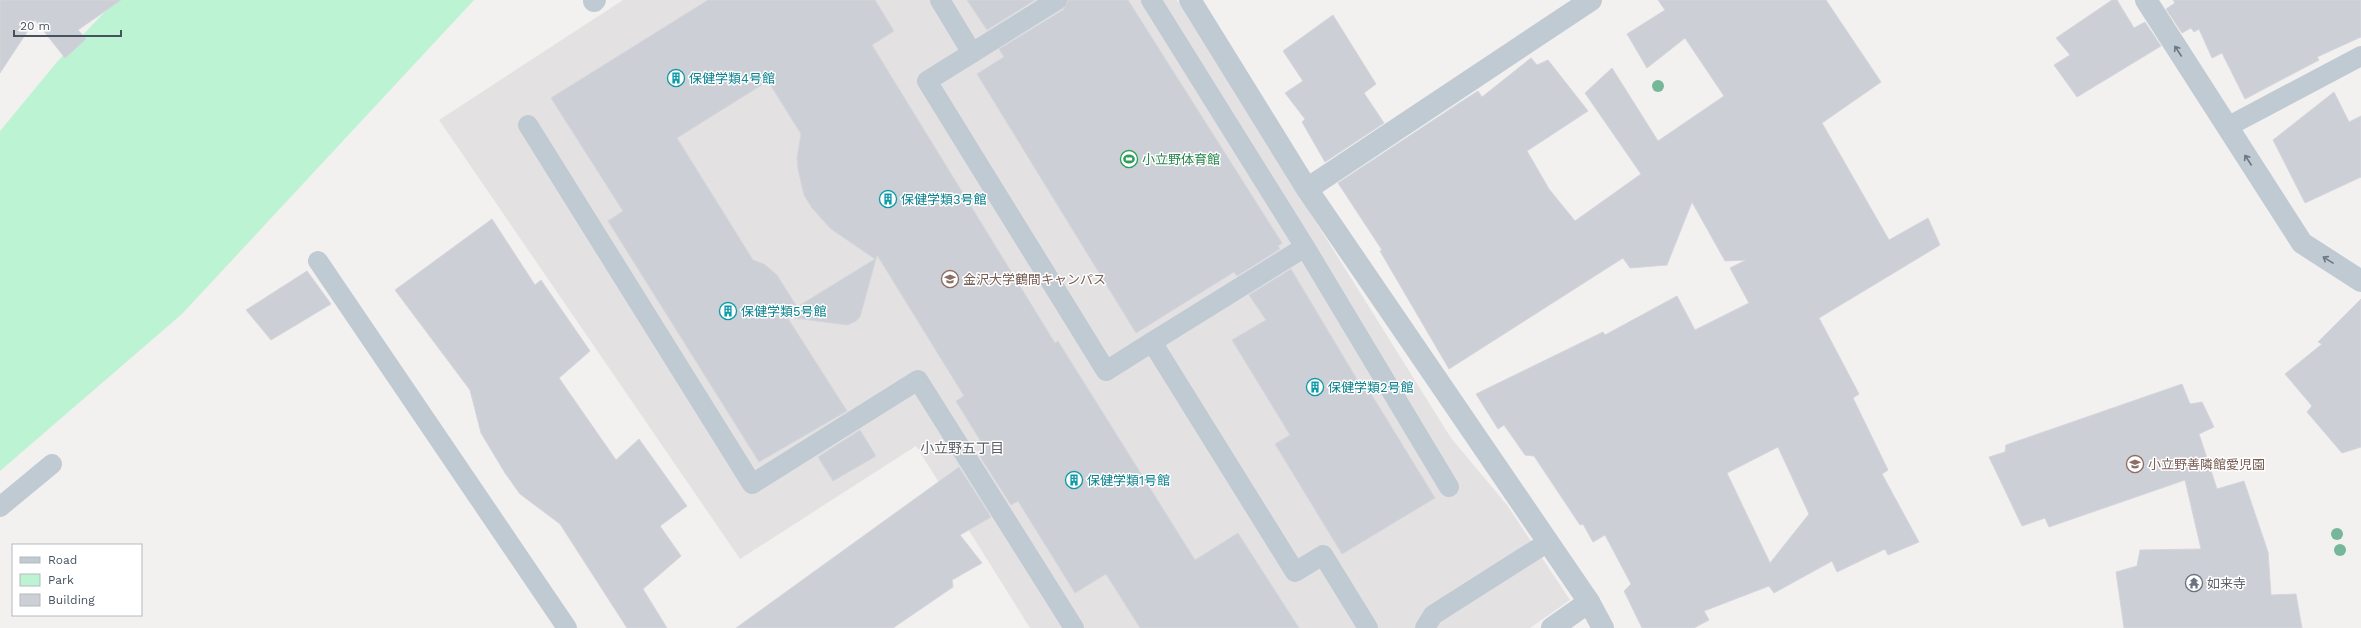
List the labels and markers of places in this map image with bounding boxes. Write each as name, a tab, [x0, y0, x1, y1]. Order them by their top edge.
building icon: 保健学類4号館	[666, 68, 686, 88]
place label: 保健学類4号館	[689, 71, 775, 86]
sports icon: 小立野体育館	[1119, 149, 1139, 169]
place label: 小立野体育館	[1142, 152, 1220, 167]
building icon: 保健学類3号館	[878, 189, 898, 209]
place label: 保健学類3号館	[901, 192, 987, 207]
school or university icon: 金沢大学鶴間キャンパス	[940, 269, 960, 289]
place label: 金沢大学鶴間キャンパス	[963, 272, 1106, 287]
building icon: 保健学類5号館	[718, 301, 738, 321]
place label: 保健学類5号館	[741, 304, 827, 319]
building icon: 保健学類2号館	[1305, 377, 1325, 397]
place label: 保健学類2号館	[1328, 380, 1414, 395]
school or university icon: 小立野善隣館愛児園	[2125, 454, 2145, 474]
place label: 小立野善隣館愛児園	[2148, 457, 2265, 472]
building icon: 保健学類1号館	[1064, 470, 1084, 490]
place label: 保健学類1号館	[1087, 473, 1170, 488]
temple icon: 如来寺	[2184, 573, 2204, 593]
place label: 如来寺	[2207, 576, 2246, 591]

